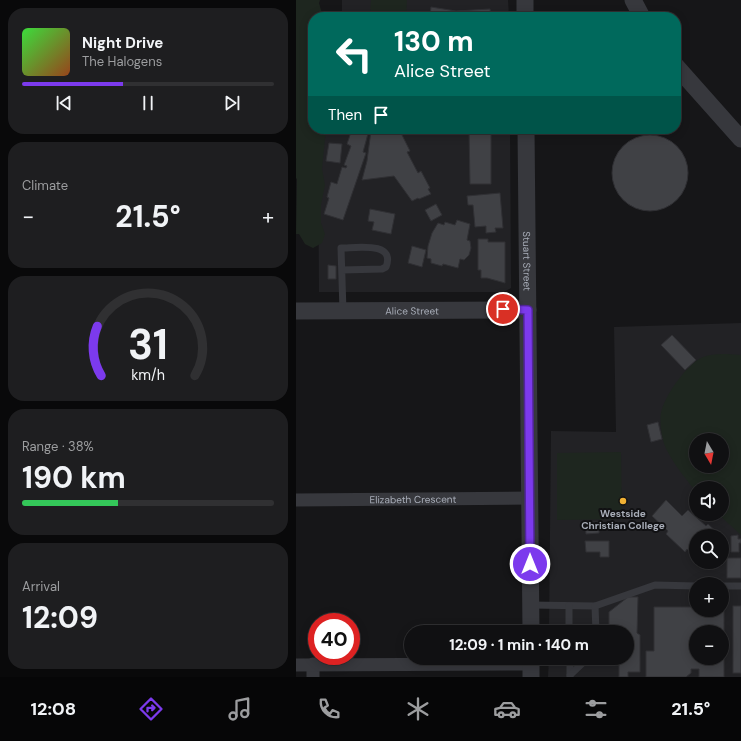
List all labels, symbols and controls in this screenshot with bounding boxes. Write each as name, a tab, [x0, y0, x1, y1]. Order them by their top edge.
text: 130 m	[394, 23, 474, 60]
icon: left	[328, 28, 380, 80]
text: Night Drive	[82, 33, 163, 53]
text: The Halogens	[82, 53, 162, 70]
text: Alice Street	[394, 59, 491, 83]
icon: previous	[53, 92, 75, 114]
icon: pause	[137, 92, 159, 114]
icon: next	[221, 92, 243, 114]
icon: arrive	[370, 104, 392, 126]
text: Then	[328, 105, 362, 125]
text: Climate	[22, 177, 68, 194]
text: 21.5°	[115, 197, 181, 236]
text: −	[22, 202, 34, 231]
text: +	[262, 202, 274, 231]
street label: Stuart Street	[521, 231, 534, 291]
pin	[486, 292, 520, 326]
icon: arrive	[492, 298, 514, 320]
street label: Alice Street	[385, 304, 439, 317]
text: 31	[128, 318, 168, 372]
text: km/h	[131, 366, 165, 384]
north arrow	[689, 433, 729, 473]
map controls	[689, 433, 729, 665]
text: Range · 38%	[22, 438, 94, 455]
text: 190 km	[22, 458, 126, 497]
button: sound	[689, 481, 729, 521]
street label: Elizabeth Crescent	[369, 492, 457, 506]
marker: Westside Christian College	[618, 496, 628, 506]
place label: Westside Christian College	[581, 507, 665, 532]
button: search	[689, 529, 729, 569]
position arrow	[509, 543, 551, 585]
button: +	[689, 577, 729, 617]
text: Arrival	[22, 578, 60, 595]
text: 12:09	[22, 598, 98, 637]
speed limit sign: 40	[308, 613, 360, 665]
button: −	[689, 625, 729, 665]
text: 12:09 · 1 min · 140 m	[449, 635, 589, 655]
icon: directions	[137, 695, 165, 723]
icon: music	[226, 695, 254, 723]
icon: phone	[315, 695, 343, 723]
icon: climate	[404, 695, 432, 723]
icon: car	[493, 695, 521, 723]
icon: filters	[582, 695, 610, 723]
text: 12:08	[31, 697, 76, 721]
text: 21.5°	[671, 697, 710, 721]

